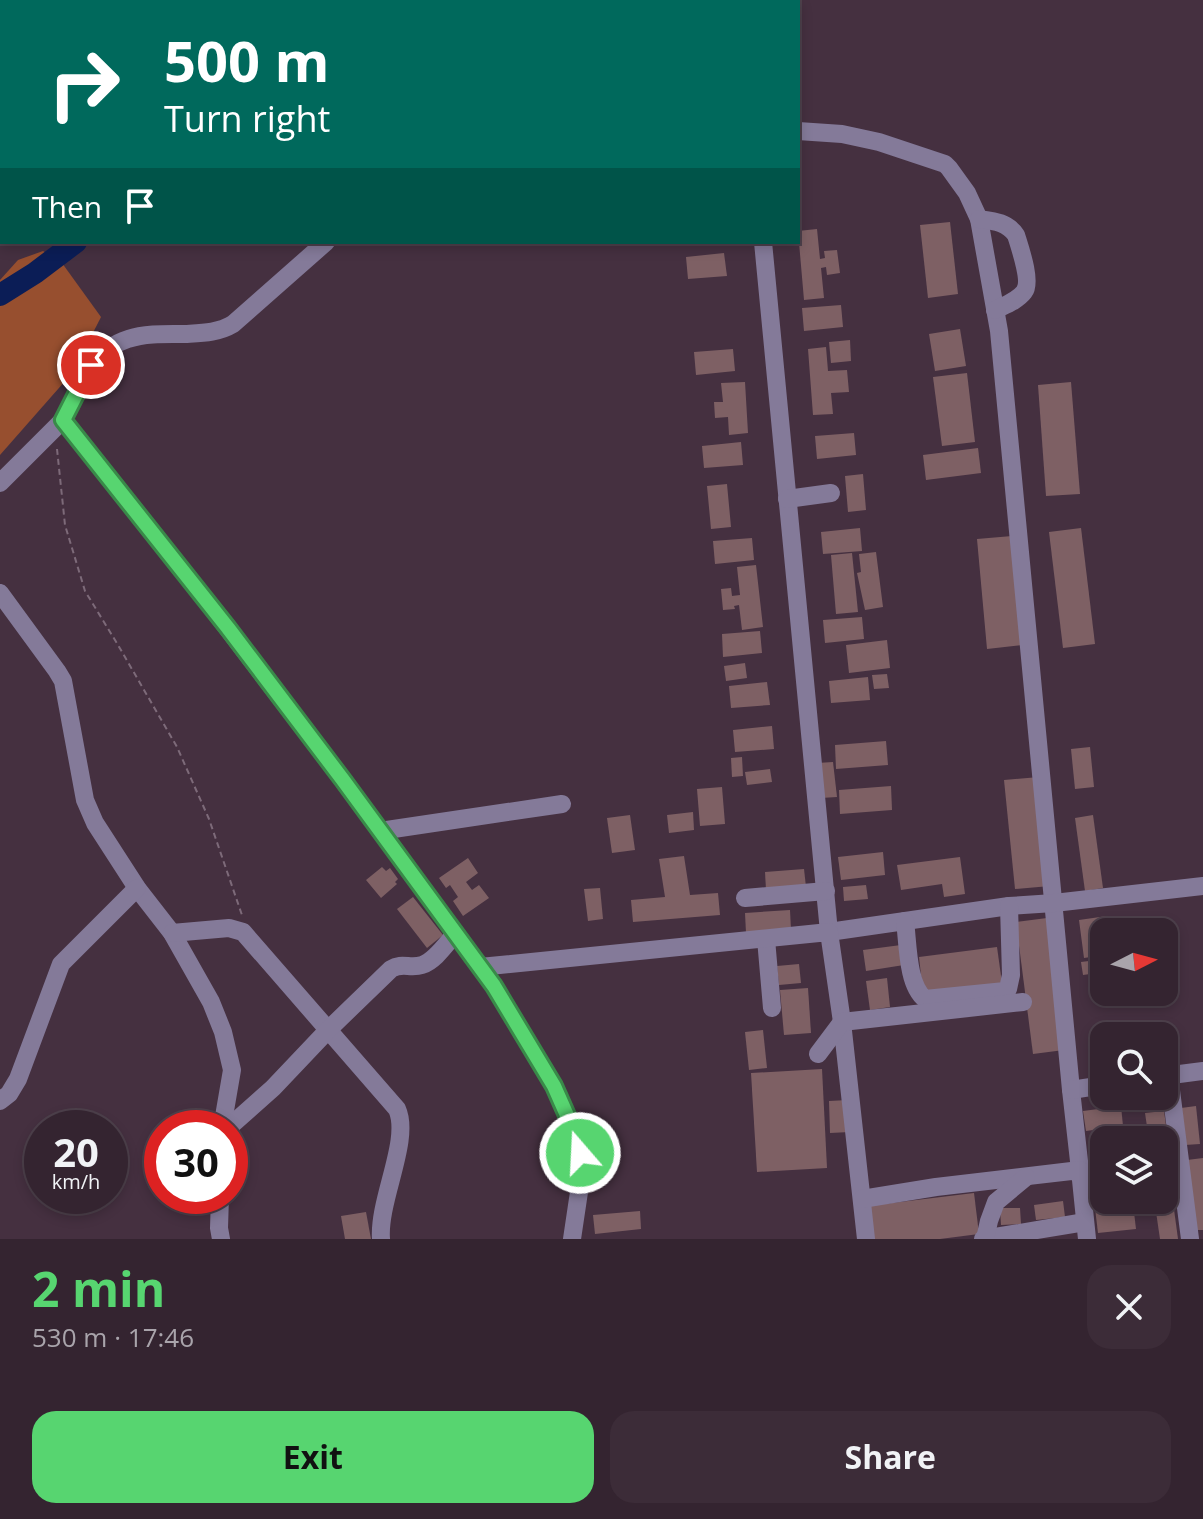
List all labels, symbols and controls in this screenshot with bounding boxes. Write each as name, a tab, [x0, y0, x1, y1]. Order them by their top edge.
text: 500 m	[164, 22, 330, 98]
icon: right	[32, 32, 136, 136]
text: Turn right	[164, 94, 330, 143]
icon: arrive	[118, 184, 162, 228]
text: Then	[32, 186, 102, 227]
pin	[57, 331, 125, 399]
icon: arrive	[69, 343, 113, 387]
north arrow	[1090, 918, 1178, 1006]
map controls	[1090, 918, 1178, 1214]
button: search	[1090, 1022, 1178, 1110]
speed limit sign: 30	[144, 1110, 248, 1214]
position arrow	[538, 1111, 622, 1195]
text: 20	[53, 1124, 99, 1179]
button: layers	[1090, 1126, 1178, 1214]
text: km/h	[52, 1168, 100, 1195]
text: 2 min	[32, 1256, 165, 1321]
button: close	[1087, 1265, 1171, 1349]
text: 530 m · 17:46	[32, 1319, 194, 1355]
button: Exit	[32, 1411, 594, 1503]
button: Share	[610, 1411, 1171, 1503]

